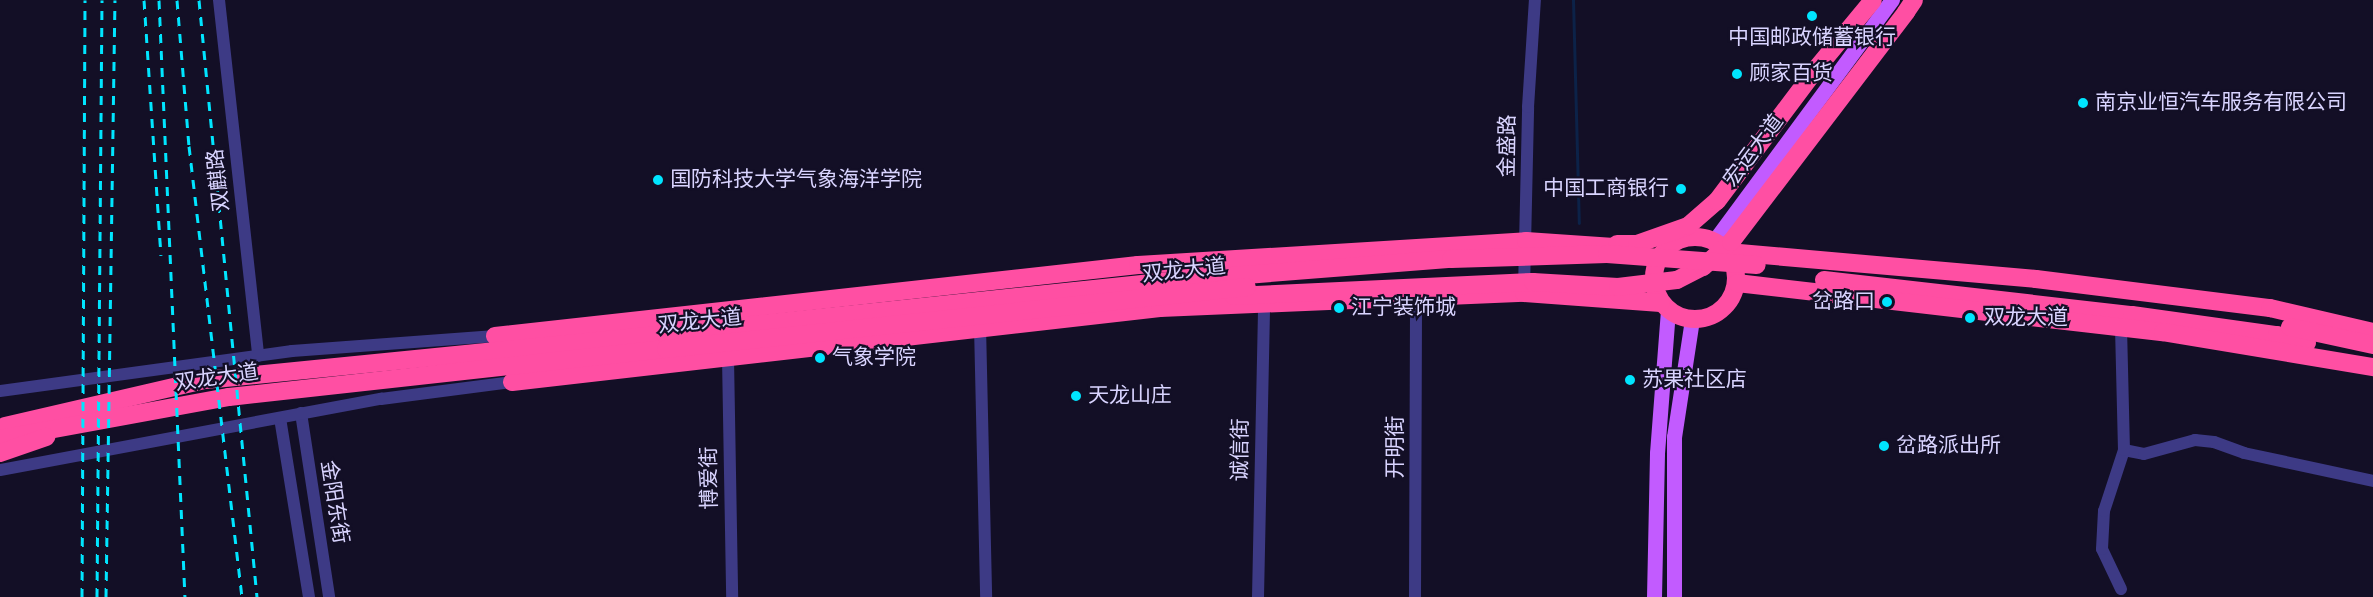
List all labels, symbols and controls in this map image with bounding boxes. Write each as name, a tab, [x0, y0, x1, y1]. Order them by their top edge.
marker: 中国邮政储蓄银行	[1805, 9, 1819, 23]
place label: 中国邮政储蓄银行	[1728, 25, 1896, 51]
place label: 顾家百货	[1749, 61, 1833, 87]
marker: 顾家百货	[1730, 67, 1744, 81]
place label: 南京业恒汽车服务有限公司	[2095, 90, 2347, 116]
marker: 南京业恒汽车服务有限公司	[2076, 96, 2090, 110]
street label: 宏运大道	[1719, 110, 1789, 192]
street label: 金盛路	[1495, 114, 1521, 178]
street label: 双麒路	[203, 147, 235, 213]
place label: 国防科技大学气象海洋学院	[670, 167, 922, 193]
marker: 国防科技大学气象海洋学院	[651, 173, 665, 187]
place label: 中国工商银行	[1543, 176, 1669, 202]
marker: 中国工商银行	[1674, 182, 1688, 196]
street label: 双龙大道	[1141, 254, 1227, 288]
place label: 岔路口	[1812, 289, 1875, 315]
place label: 江宁装饰城	[1351, 295, 1456, 321]
marker: 岔路口	[1880, 295, 1894, 309]
marker: 江宁装饰城	[1332, 301, 1346, 315]
street label: 双龙大道	[657, 305, 743, 339]
place label: 双龙大道	[1984, 305, 2068, 331]
marker: 双龙大道	[1961, 309, 1979, 327]
place label: 气象学院	[832, 345, 916, 371]
marker: 气象学院	[813, 351, 827, 365]
street label: 双龙大道	[174, 360, 260, 396]
place label: 苏果社区店	[1642, 367, 1747, 393]
marker: 苏果社区店	[1623, 373, 1637, 387]
place label: 天龙山庄	[1088, 383, 1172, 409]
marker: 天龙山庄	[1069, 389, 1083, 403]
street label: 开明街	[1383, 416, 1409, 478]
street label: 诚信街	[1228, 418, 1254, 482]
place label: 岔路派出所	[1896, 433, 2001, 459]
marker: 岔路派出所	[1877, 439, 1891, 453]
street label: 博爱街	[697, 446, 723, 510]
street label: 金阳东街	[315, 459, 353, 545]

